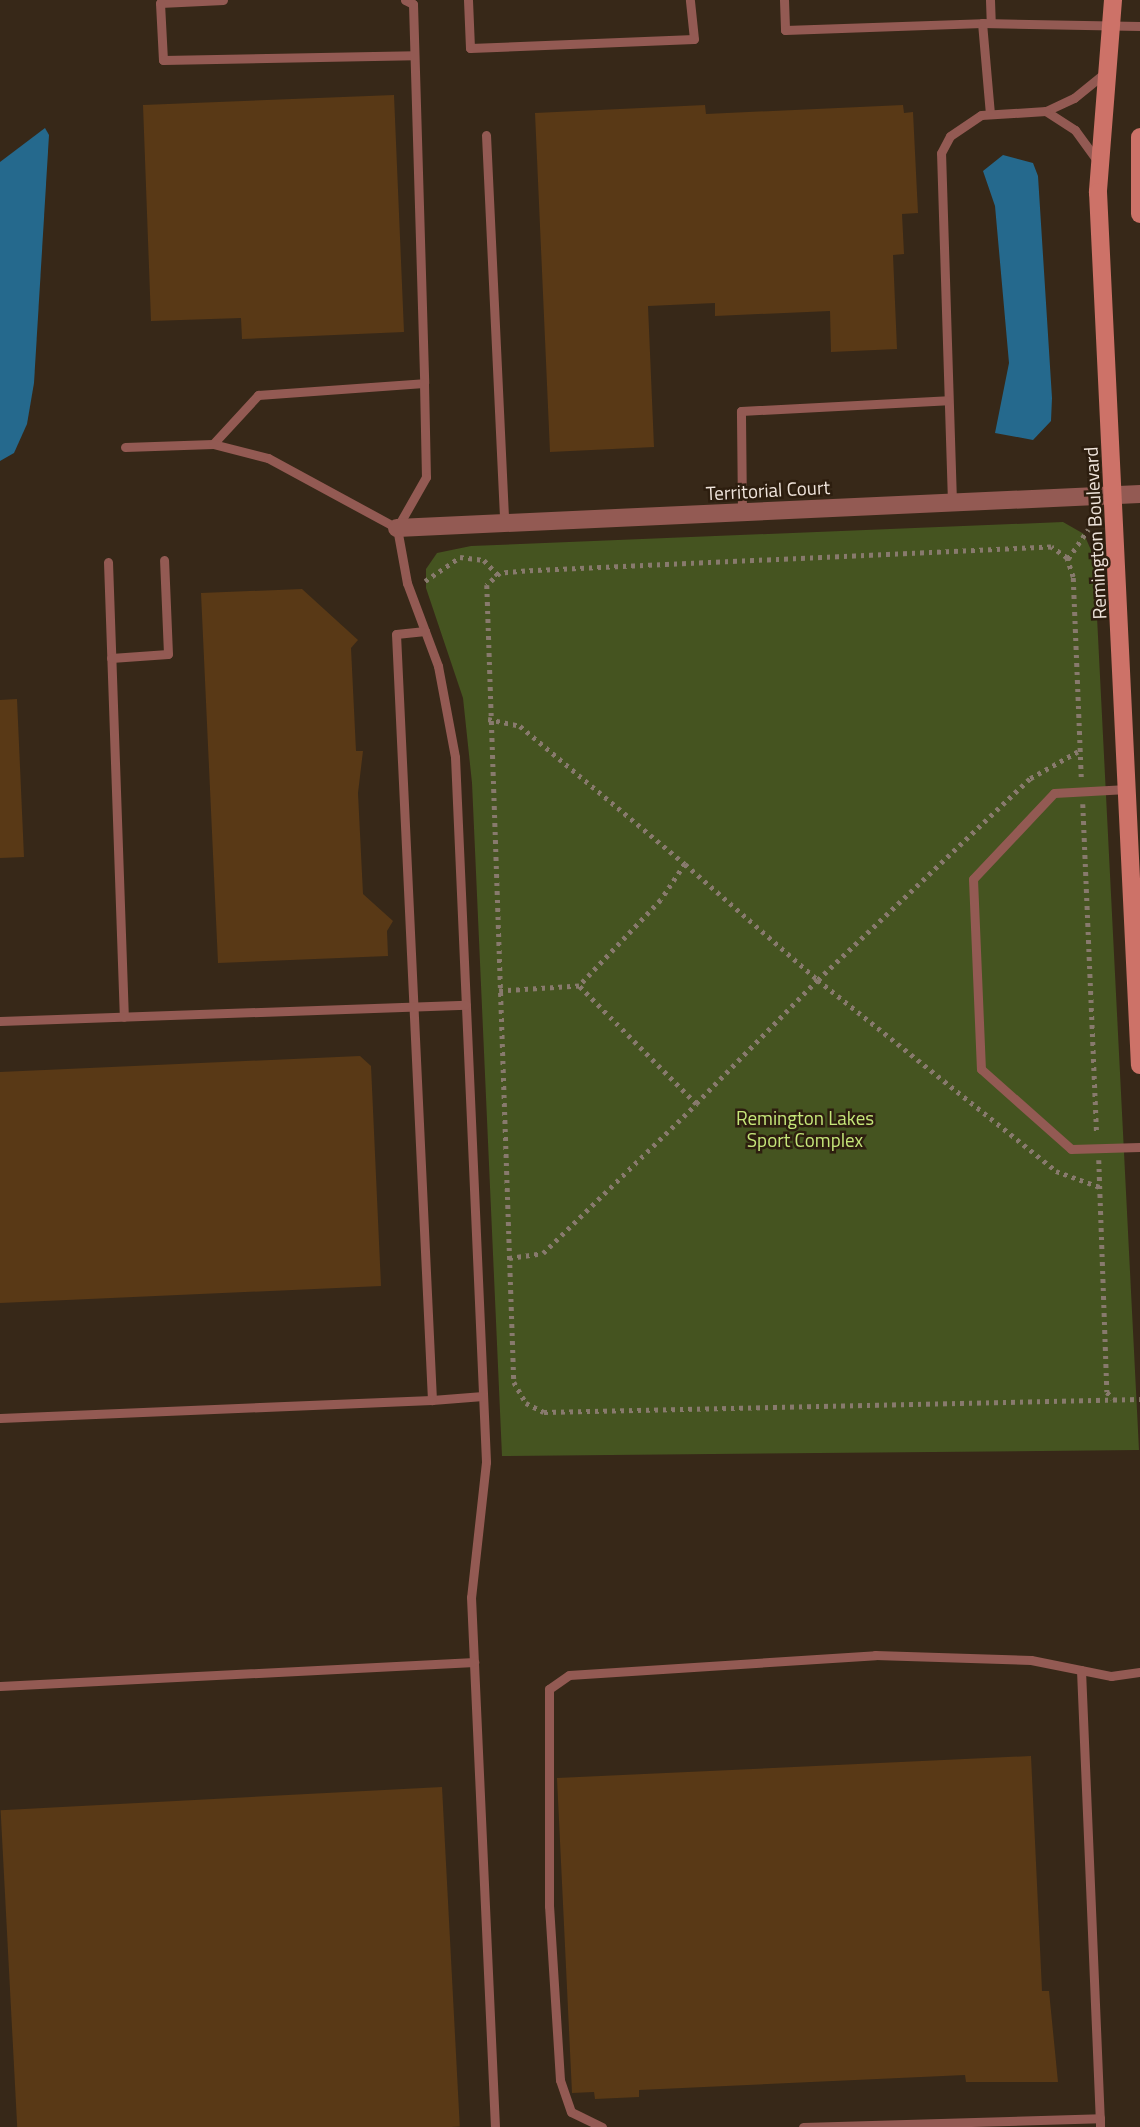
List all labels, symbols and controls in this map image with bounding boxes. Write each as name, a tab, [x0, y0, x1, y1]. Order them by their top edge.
street label: Remington Boulevard	[1079, 446, 1111, 620]
street label: Territorial Court	[705, 475, 831, 505]
park label: Remington Lakes Sport Complex	[736, 1107, 874, 1151]

